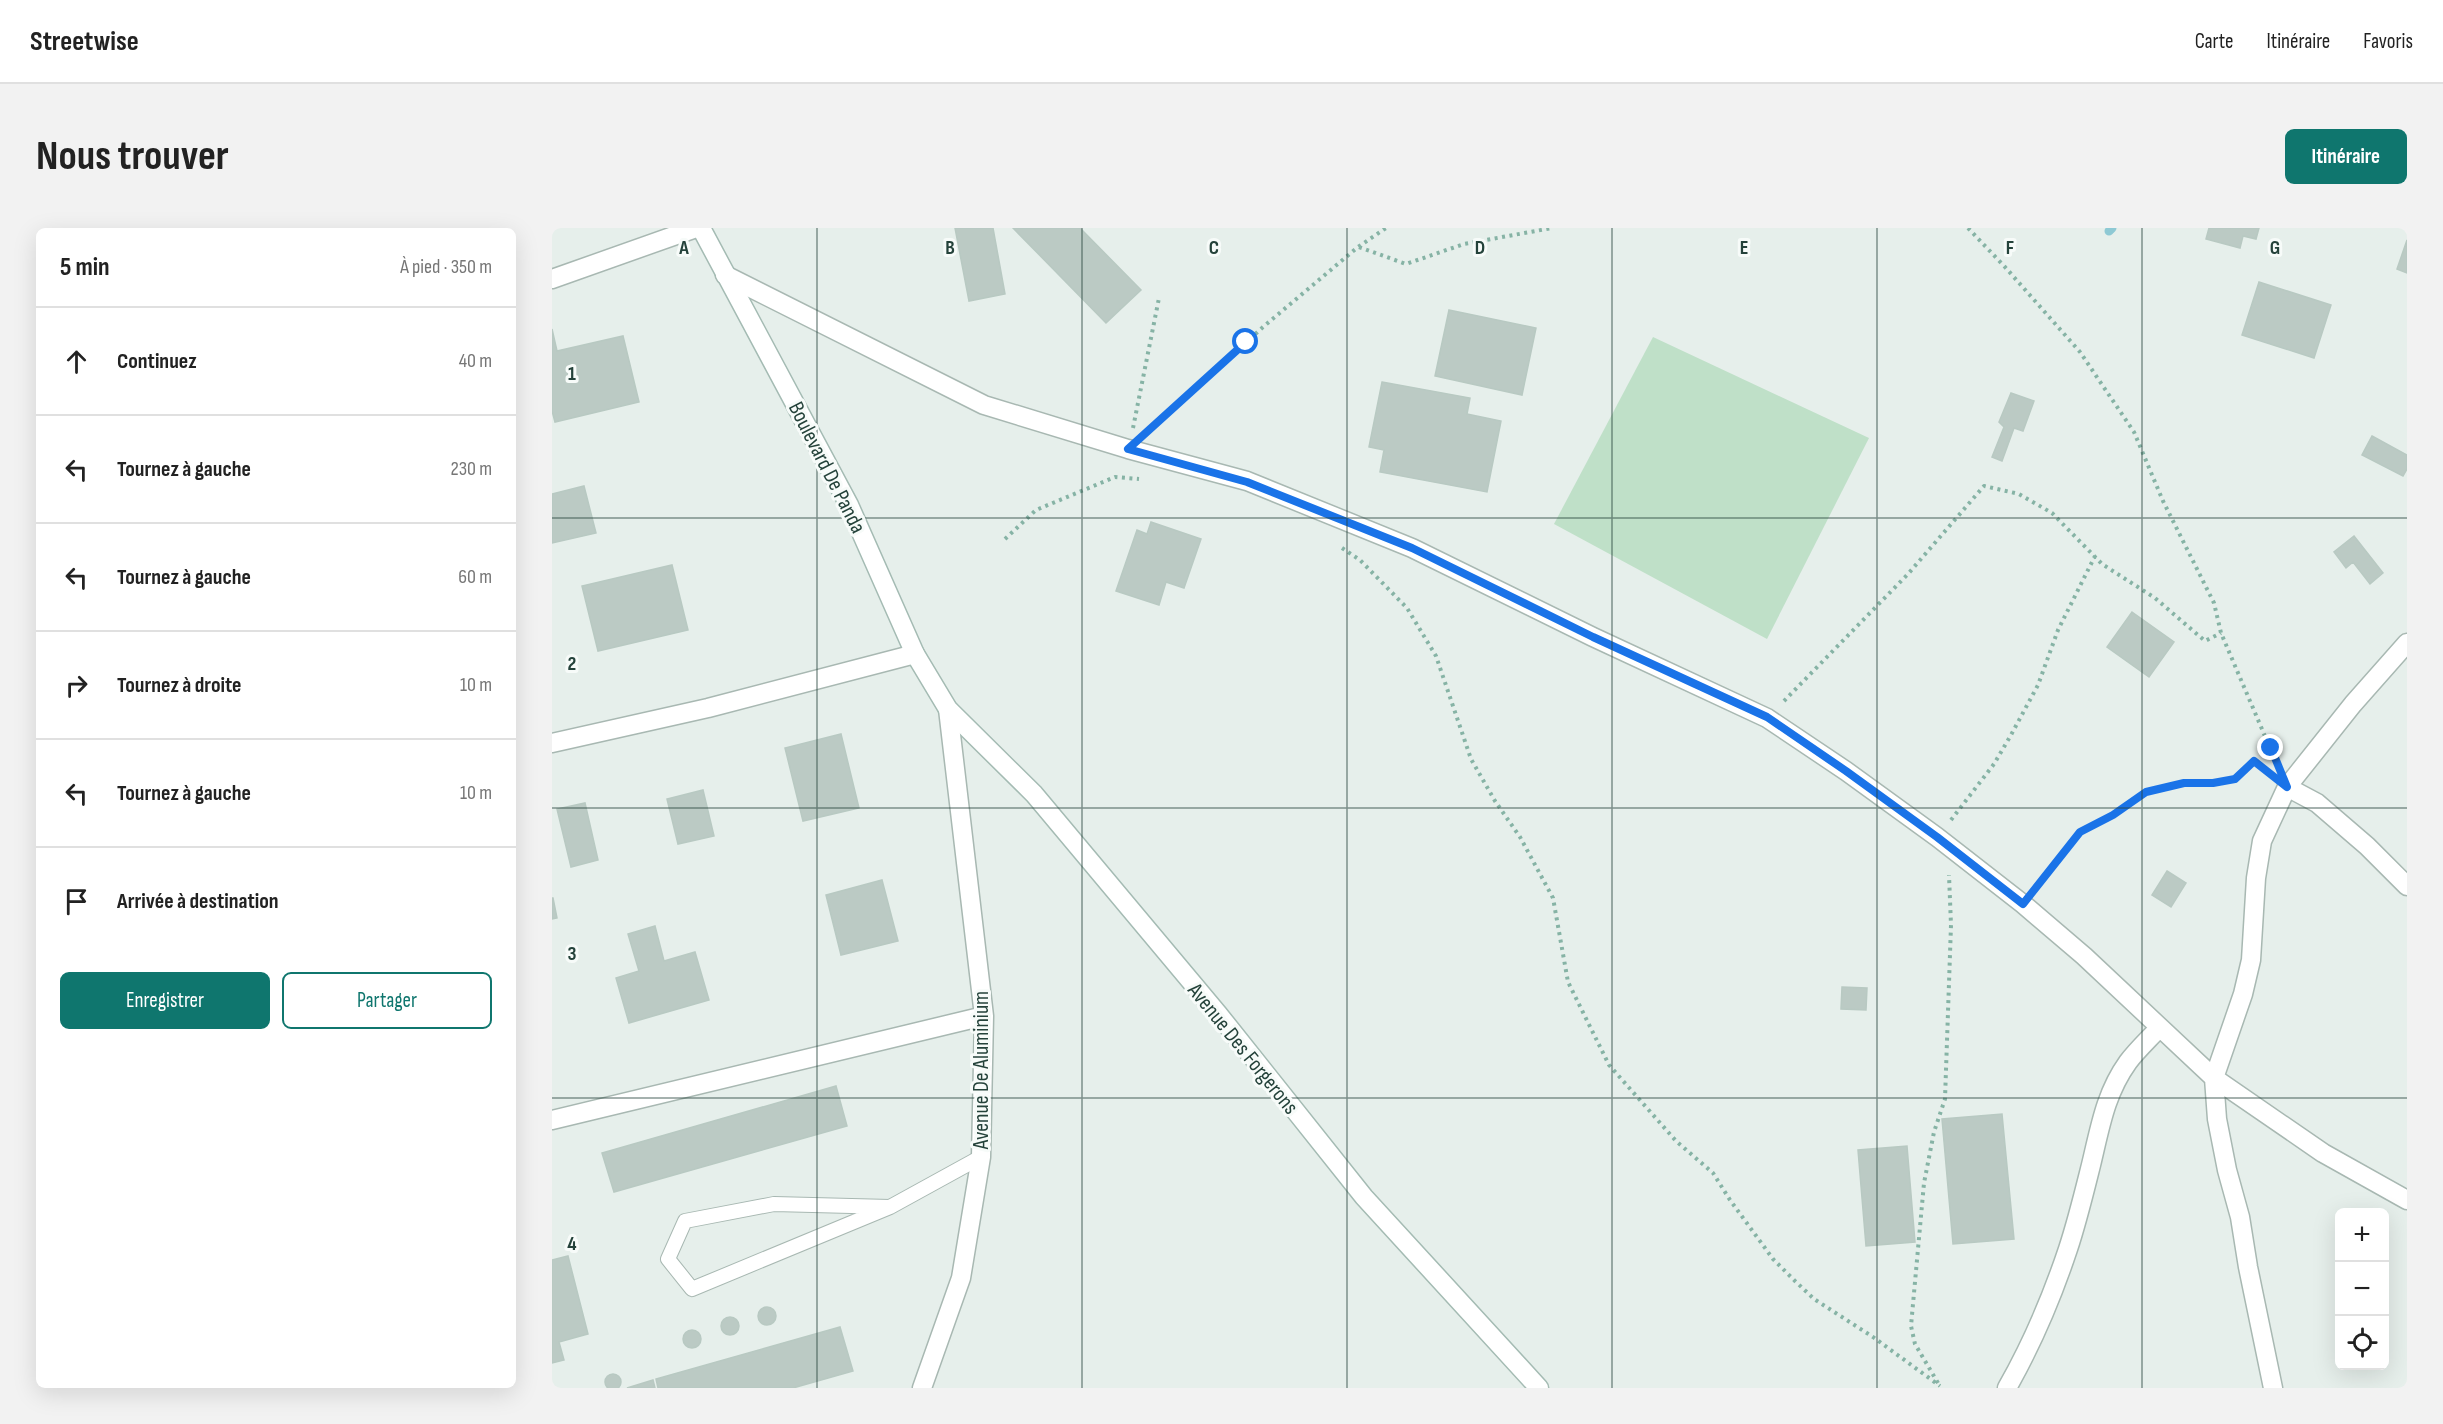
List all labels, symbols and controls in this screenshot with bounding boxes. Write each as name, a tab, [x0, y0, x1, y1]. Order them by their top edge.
text: Streetwise	[30, 25, 139, 58]
text: Carte	[2195, 29, 2234, 54]
text: Itinéraire	[2267, 29, 2330, 54]
text: Favoris	[2363, 29, 2413, 54]
button: Itinéraire	[2285, 129, 2407, 184]
text: Nous trouver	[36, 131, 229, 182]
text: A	[678, 236, 689, 260]
text: B	[945, 236, 955, 260]
text: C	[1209, 236, 1219, 260]
text: D	[1475, 236, 1485, 260]
text: E	[1740, 236, 1748, 260]
text: F	[2006, 236, 2014, 260]
text: G	[2270, 236, 2280, 260]
text: 5 min	[60, 252, 110, 283]
text: À pied · 350 m	[400, 255, 492, 279]
route start	[1232, 328, 1258, 354]
icon: ahead	[60, 345, 93, 378]
text: Continuez	[117, 348, 197, 375]
text: 40 m	[459, 349, 492, 373]
text: 1	[568, 362, 576, 386]
street label: Boulevard De Panda	[782, 397, 871, 538]
icon: left	[60, 453, 93, 486]
text: Tournez à gauche	[117, 456, 251, 483]
text: 230 m	[450, 457, 492, 481]
icon: left	[60, 561, 93, 594]
text: Tournez à gauche	[117, 564, 251, 591]
text: 60 m	[458, 565, 492, 589]
text: 2	[568, 652, 576, 676]
icon: right	[60, 669, 93, 702]
text: Tournez à droite	[117, 672, 242, 699]
text: 10 m	[460, 673, 492, 697]
route end	[2257, 734, 2283, 760]
icon: left	[60, 777, 93, 810]
text: Tournez à gauche	[117, 780, 251, 807]
text: 10 m	[460, 781, 492, 805]
icon: arrive	[60, 885, 93, 918]
text: Arrivée à destination	[117, 888, 279, 915]
text: 3	[568, 942, 577, 966]
button: Enregistrer	[60, 972, 270, 1029]
button: Partager	[282, 972, 492, 1029]
street label: Avenue Des Forgerons	[1181, 977, 1304, 1120]
street label: Avenue De Aluminium	[968, 991, 995, 1150]
map controls	[2335, 1208, 2389, 1370]
button: +	[2335, 1208, 2389, 1262]
text: 4	[567, 1232, 577, 1256]
button: −	[2335, 1262, 2389, 1316]
button: locate	[2335, 1316, 2389, 1370]

